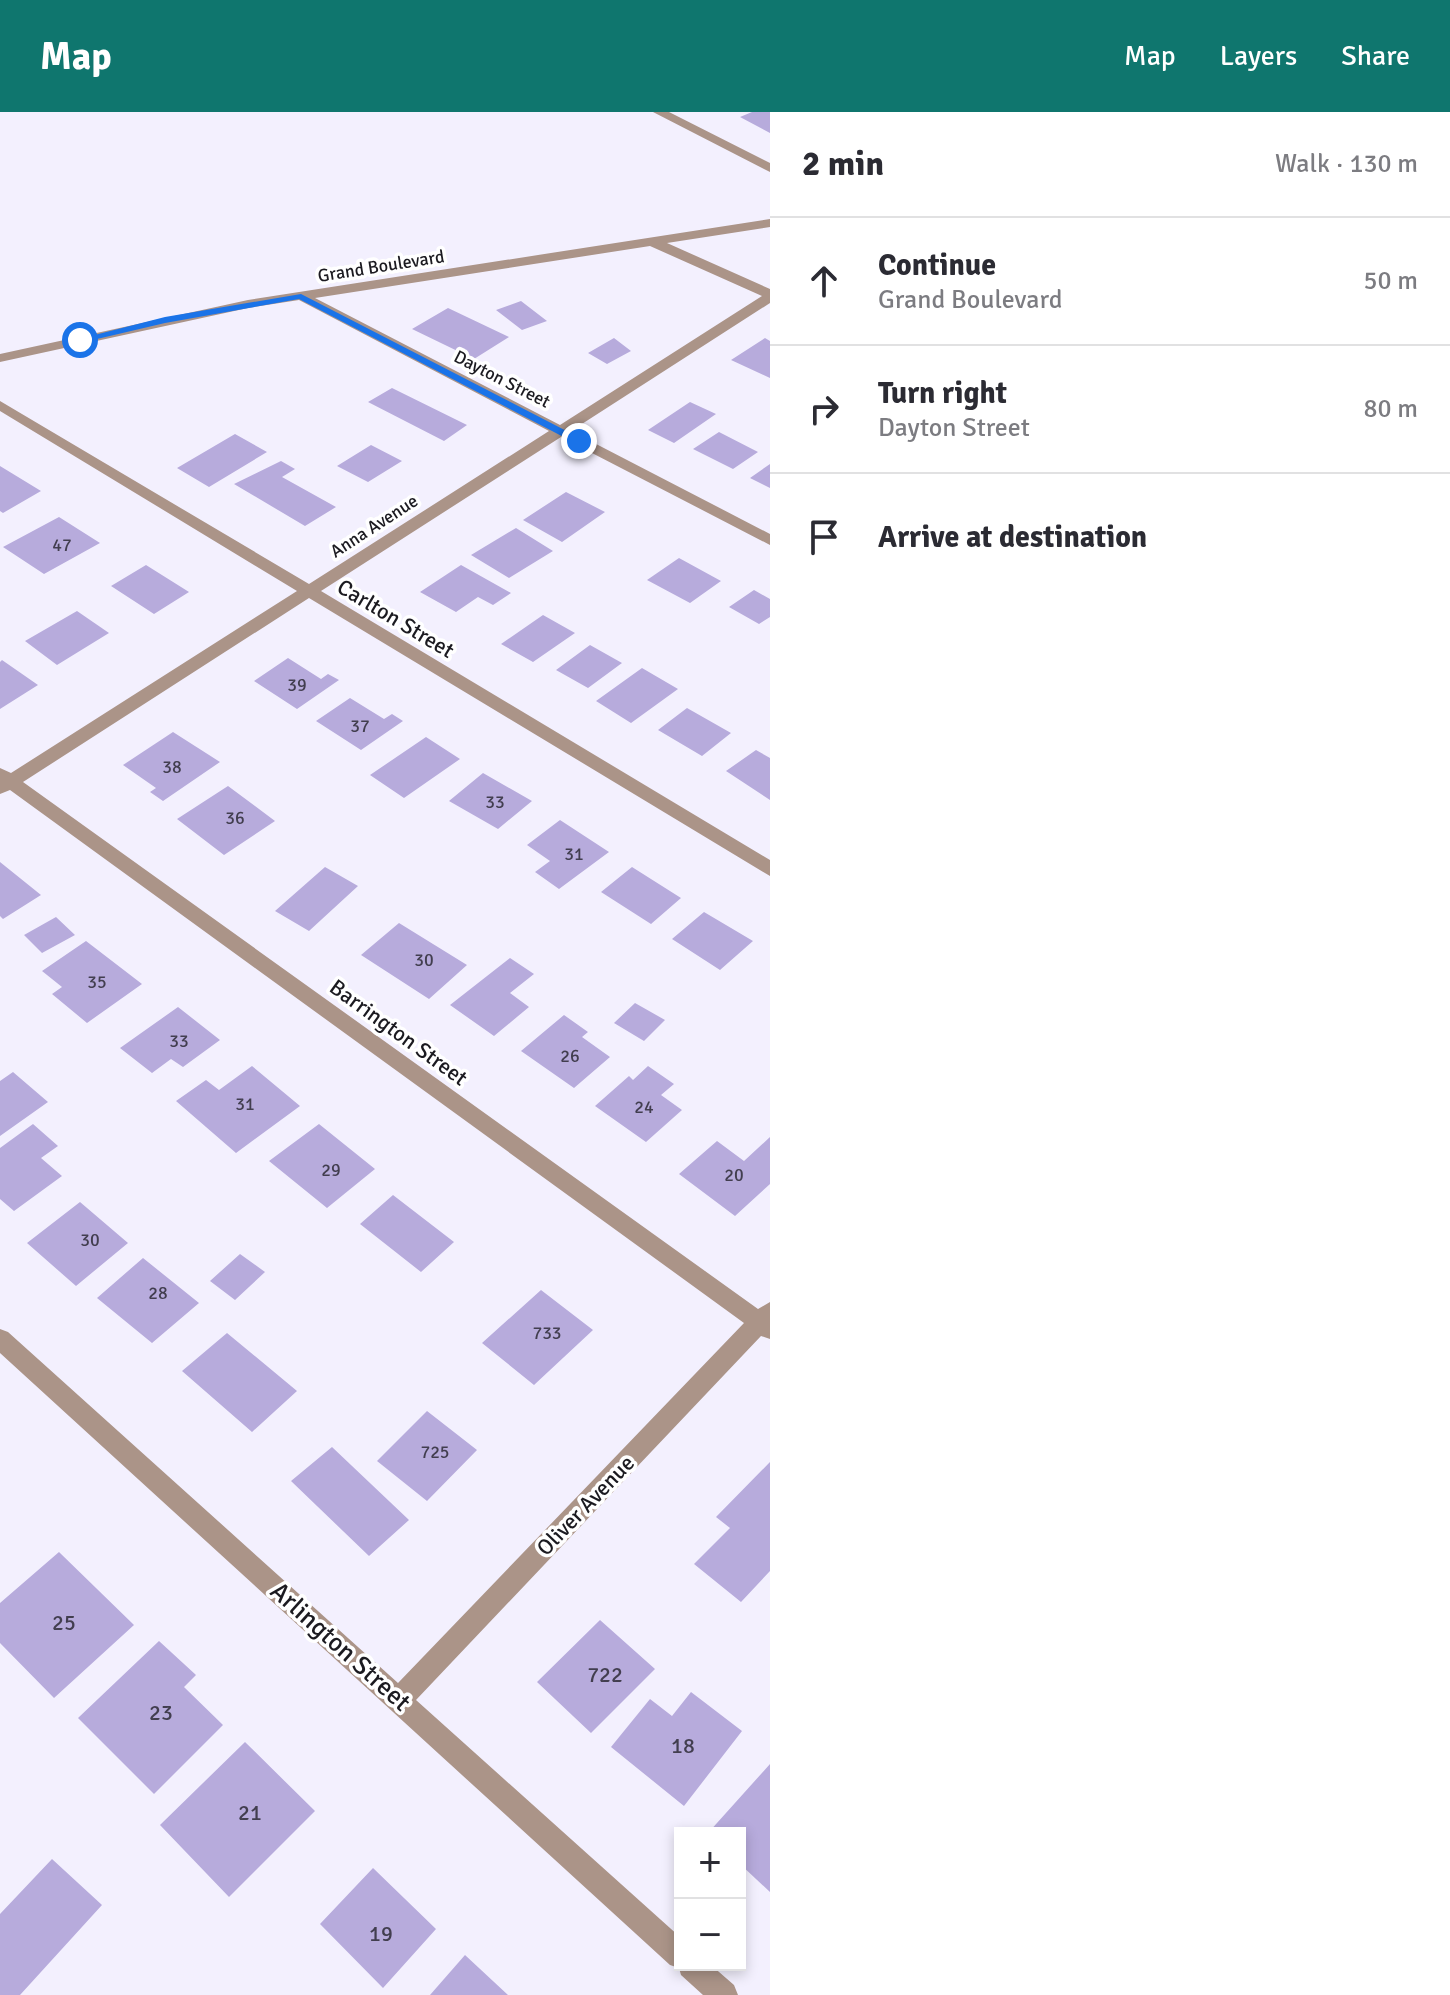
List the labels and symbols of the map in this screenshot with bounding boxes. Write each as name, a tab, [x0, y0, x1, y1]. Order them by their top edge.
street label: Grand Boulevard	[316, 245, 446, 287]
route start	[62, 322, 98, 358]
street label: Dayton Street	[450, 345, 554, 413]
route end	[561, 423, 597, 459]
street label: Anna Avenue	[326, 490, 422, 562]
house number: 47	[52, 534, 72, 556]
street label: Carlton Street	[332, 573, 459, 664]
house number: 39	[287, 674, 307, 696]
house number: 37	[350, 715, 370, 737]
house number: 38	[162, 756, 182, 778]
house number: 33	[485, 791, 505, 813]
house number: 36	[225, 807, 245, 829]
house number: 31	[564, 843, 584, 865]
house number: 30	[414, 949, 434, 971]
house number: 35	[87, 971, 107, 993]
street label: Barrington Street	[325, 973, 473, 1092]
house number: 33	[169, 1030, 189, 1052]
house number: 26	[560, 1045, 580, 1067]
house number: 31	[235, 1093, 255, 1115]
house number: 24	[634, 1096, 654, 1118]
house number: 29	[321, 1159, 341, 1181]
house number: 20	[724, 1164, 744, 1186]
house number: 30	[80, 1229, 100, 1251]
house number: 28	[148, 1282, 168, 1304]
house number: 733	[532, 1322, 562, 1344]
house number: 725	[420, 1441, 450, 1463]
street label: Oliver Avenue	[531, 1450, 640, 1561]
street label: Arlington Street	[263, 1575, 417, 1718]
house number: 25	[52, 1609, 76, 1636]
house number: 722	[587, 1661, 623, 1688]
house number: 23	[149, 1699, 173, 1726]
house number: 18	[671, 1732, 695, 1759]
house number: 21	[238, 1799, 262, 1826]
house number: 19	[369, 1920, 393, 1947]

